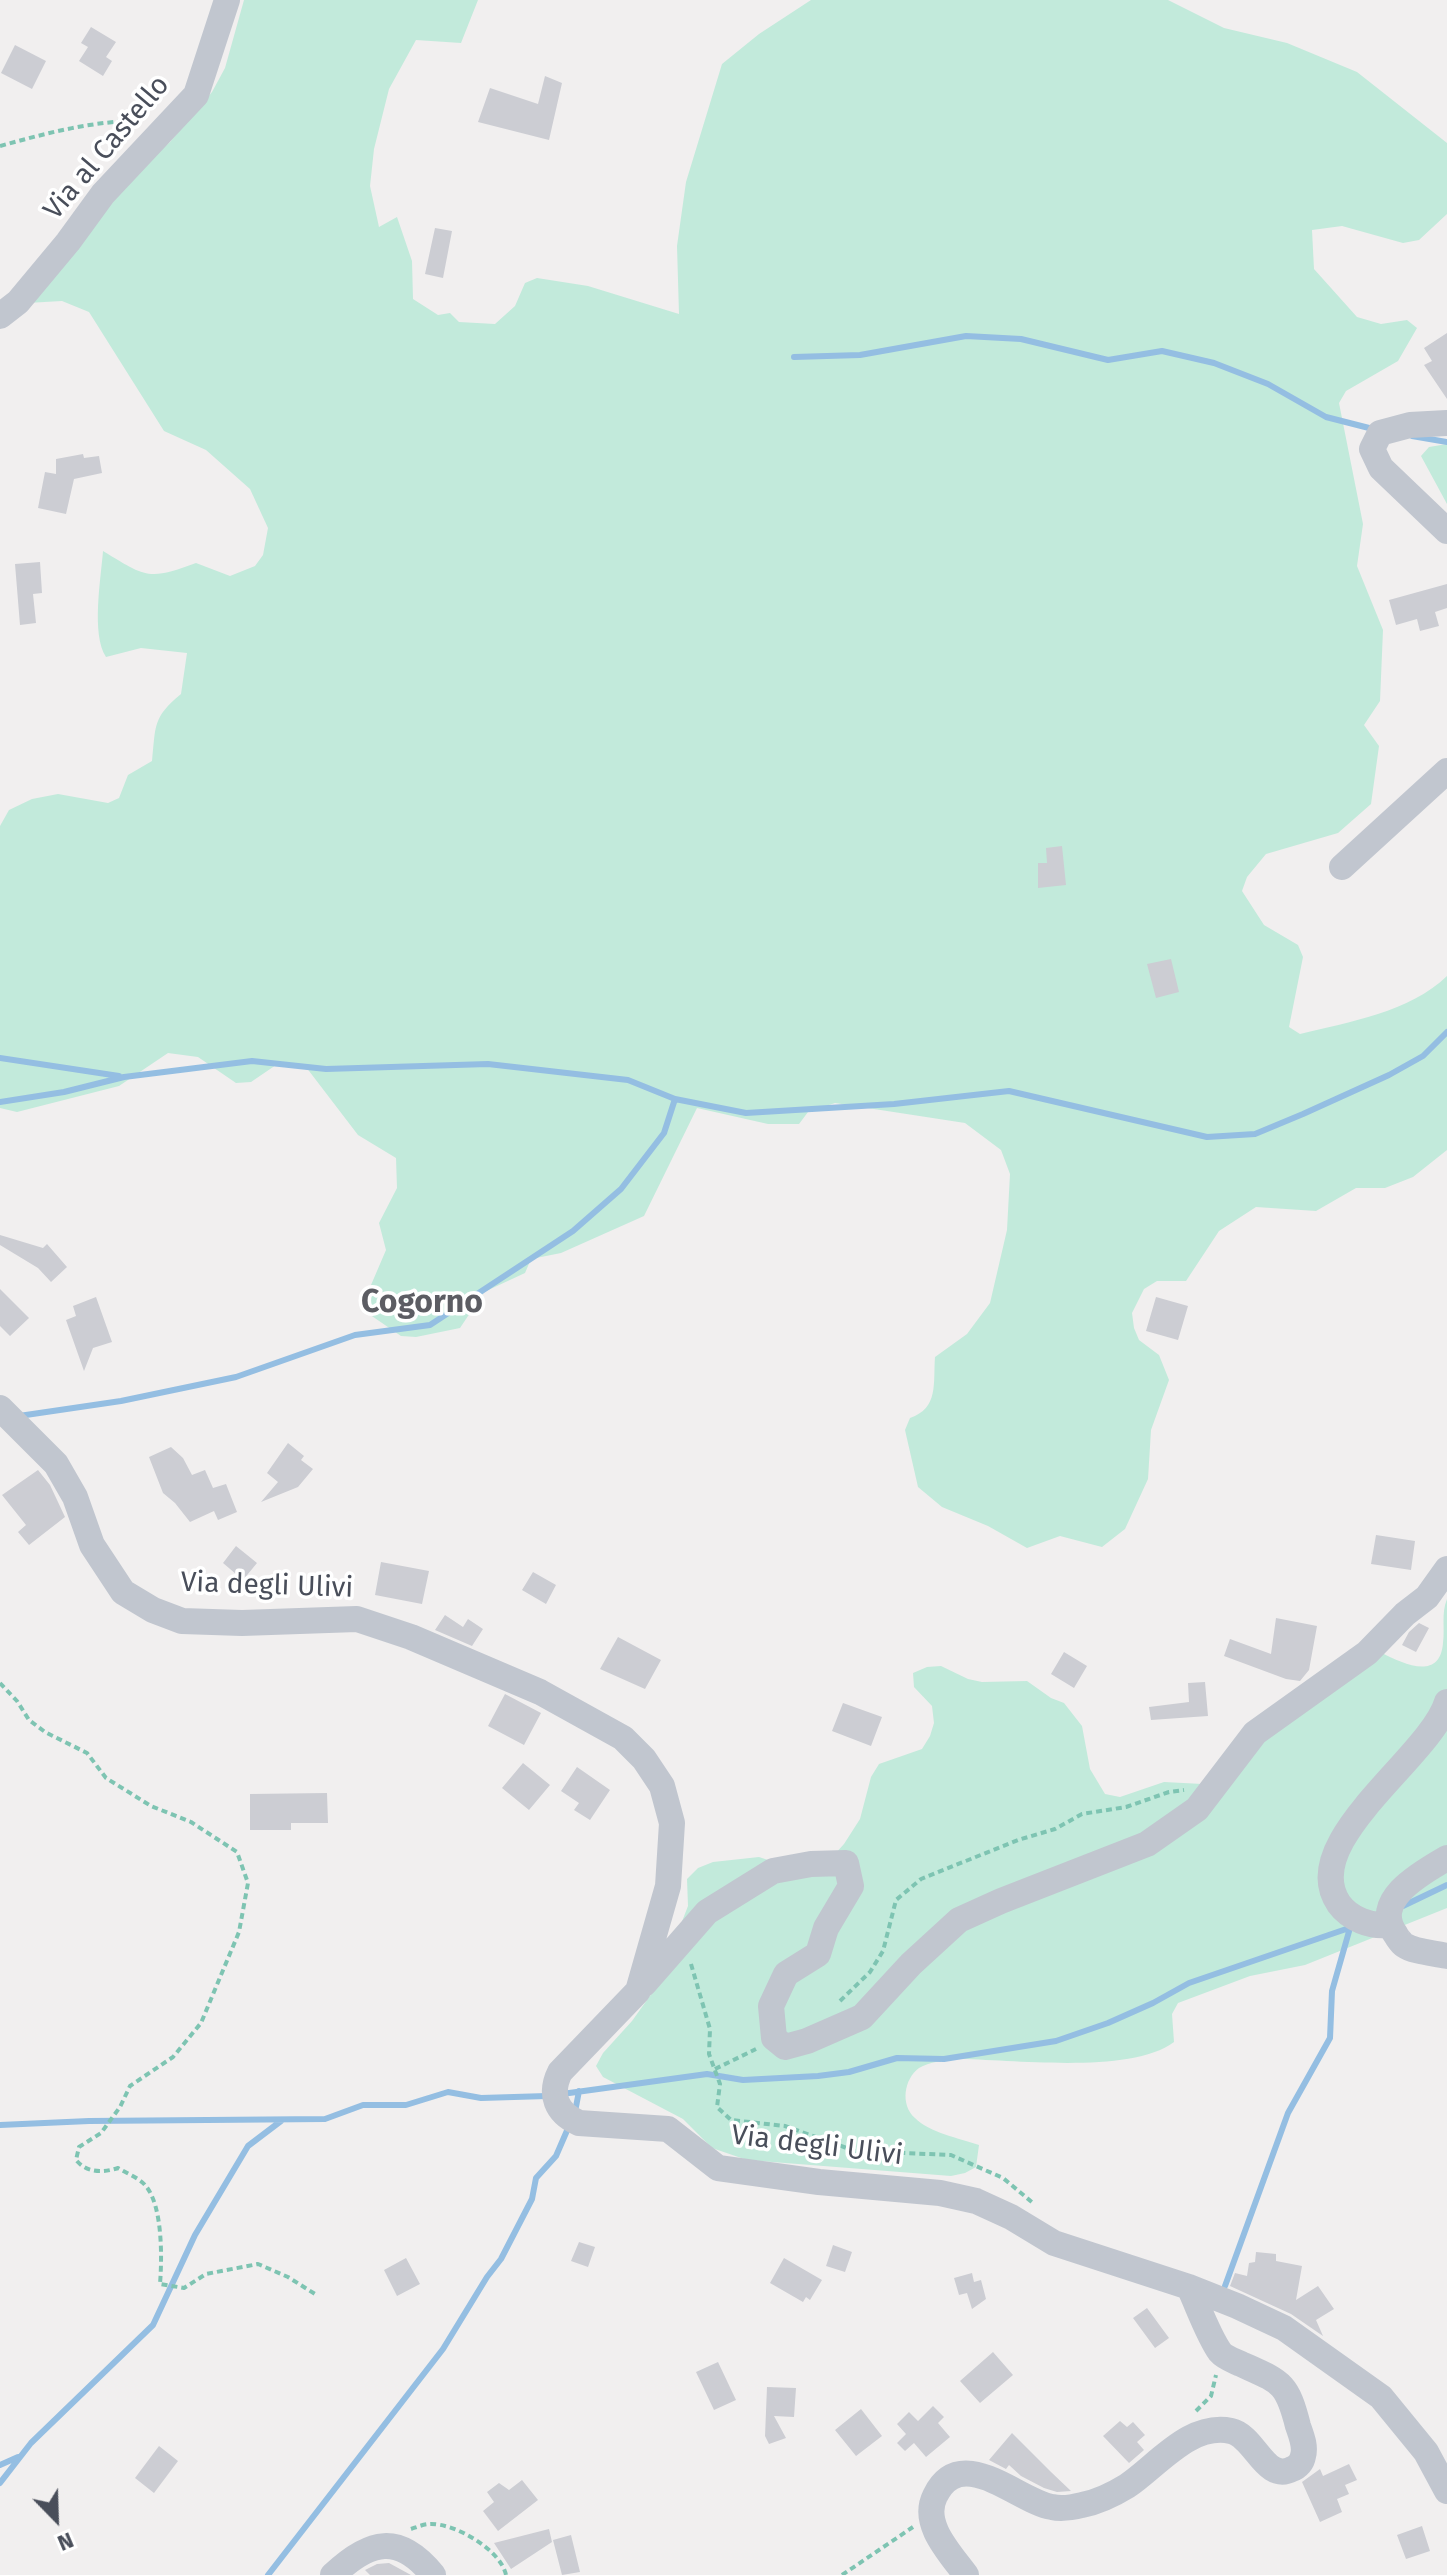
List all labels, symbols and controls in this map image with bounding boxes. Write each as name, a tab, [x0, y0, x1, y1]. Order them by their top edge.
street label: Via al Castello	[37, 69, 177, 227]
district label: Cogorno	[361, 1284, 483, 1322]
street label: Via degli Ulivi	[180, 1566, 354, 1606]
street label: Via degli Ulivi	[729, 2119, 905, 2173]
north arrow	[16, 2479, 96, 2559]
text: N	[54, 2526, 78, 2557]

